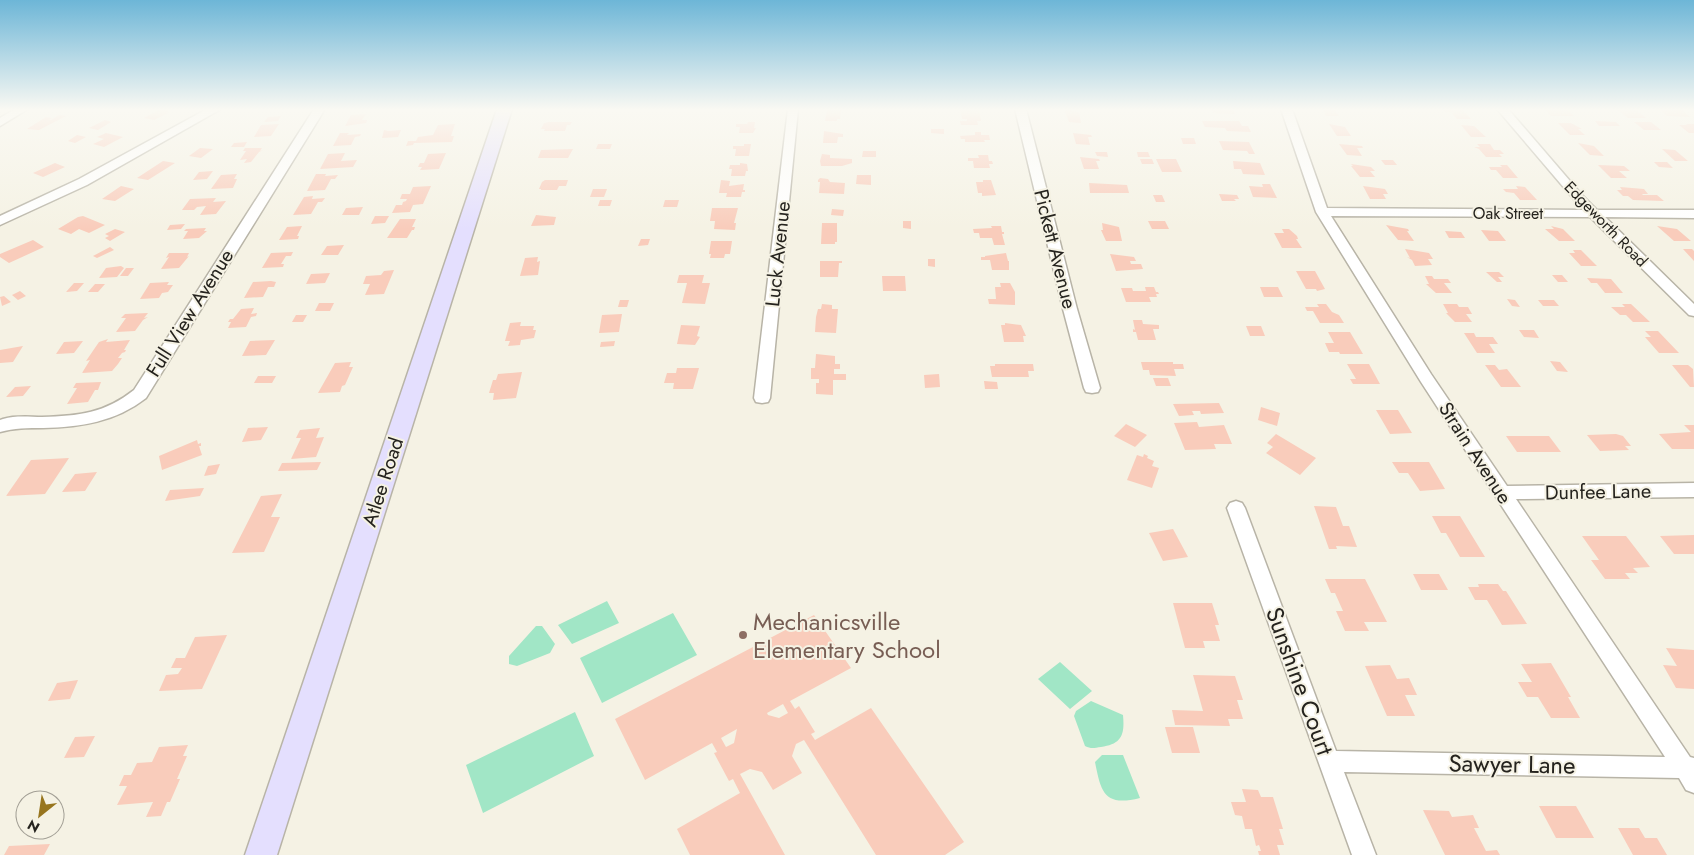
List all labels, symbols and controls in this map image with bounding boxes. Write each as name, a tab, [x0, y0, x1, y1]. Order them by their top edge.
street label: Edgeworth Road	[1559, 176, 1653, 272]
street label: Pickett Avenue	[1026, 186, 1084, 312]
street label: Luck Avenue	[758, 200, 798, 308]
street label: Oak Street	[1473, 202, 1543, 225]
street label: Full View Avenue	[139, 244, 241, 382]
street label: Strain Avenue	[1431, 396, 1519, 510]
street label: Atlee Road	[355, 434, 411, 530]
street label: Dunfee Lane	[1545, 477, 1651, 507]
street label: Sunshine Court	[1257, 602, 1343, 760]
place label: Mechanicsville Elementary School	[753, 604, 941, 667]
marker: Mechanicsville Elementary School	[737, 629, 749, 641]
street label: Sawyer Lane	[1448, 745, 1576, 783]
north arrow	[15, 790, 65, 840]
text: N	[24, 815, 43, 838]

